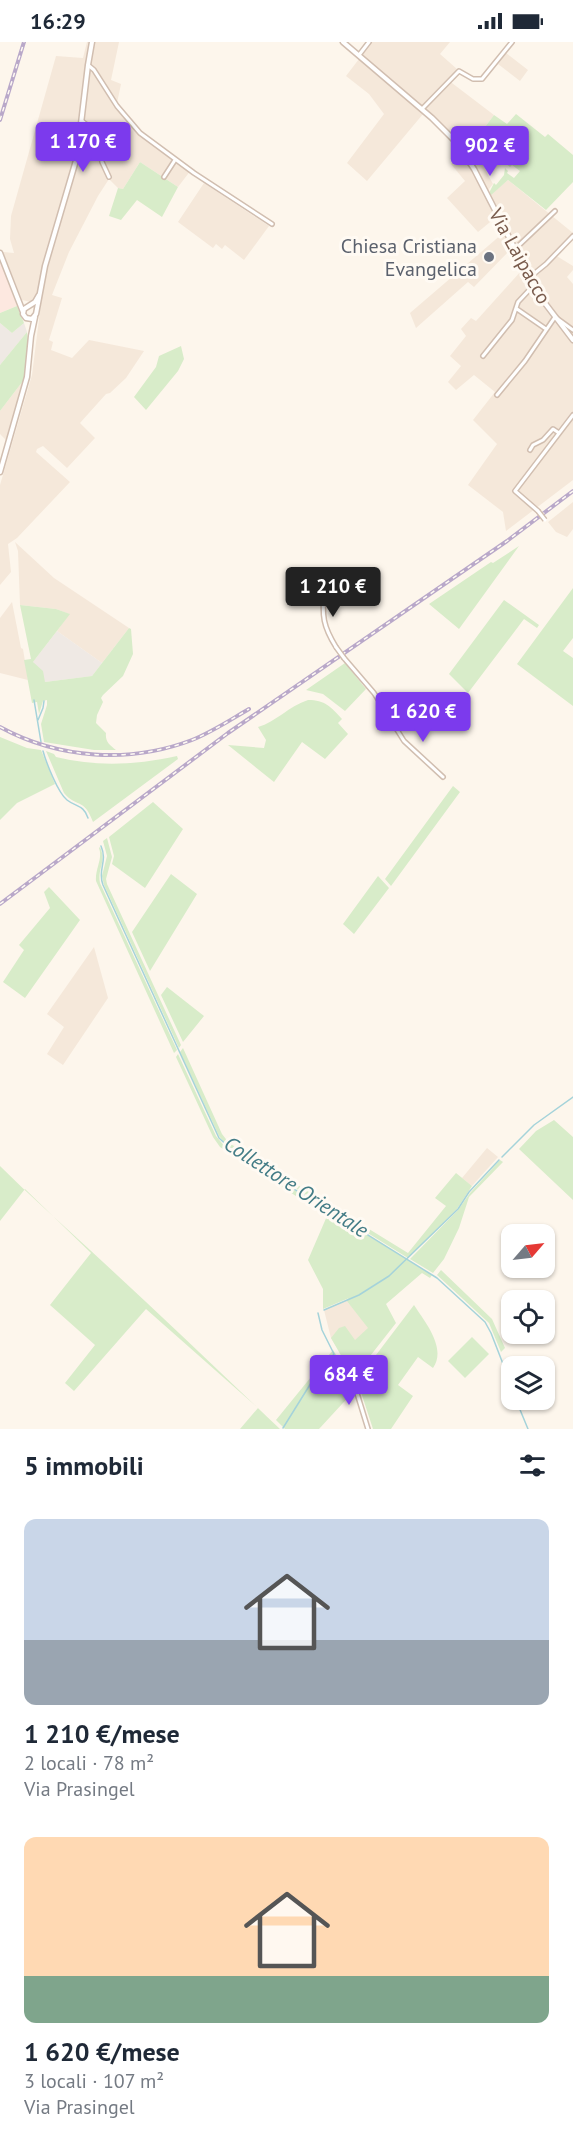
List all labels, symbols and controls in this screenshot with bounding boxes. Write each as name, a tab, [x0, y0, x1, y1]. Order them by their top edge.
text: 16:29	[30, 7, 86, 35]
pin: 1 170 €	[28, 122, 138, 173]
pin: 902 €	[448, 126, 532, 177]
text: 1 170 €	[50, 128, 116, 154]
text: 902 €	[465, 132, 515, 158]
street label: Via Laipacco	[483, 203, 557, 309]
place label: Chiesa Cristiana Evangelica	[341, 233, 477, 282]
marker: Chiesa Cristiana Evangelica	[482, 250, 496, 264]
pin: 1 210 €	[278, 567, 388, 618]
text: 1 210 €	[300, 573, 366, 599]
pin: 1 620 €	[368, 692, 478, 743]
text: 1 620 €	[390, 698, 456, 724]
water label: Collettore Orientale	[219, 1130, 374, 1243]
north arrow	[501, 1224, 555, 1278]
map controls	[501, 1224, 555, 1410]
button: locate	[501, 1290, 555, 1344]
pin: 684 €	[307, 1355, 391, 1406]
button: layers	[501, 1356, 555, 1410]
text: 684 €	[324, 1361, 374, 1387]
text: 5 immobili	[24, 1449, 144, 1482]
icon: filters	[516, 1449, 549, 1482]
icon: home	[233, 1558, 341, 1666]
text: 1 210 €/mese	[24, 1717, 180, 1750]
text: 2 locali · 78 m²	[24, 1750, 154, 1776]
text: Via Prasingel	[24, 1776, 135, 1802]
icon: home	[233, 1876, 341, 1984]
text: 1 620 €/mese	[24, 2035, 180, 2068]
text: 3 locali · 107 m²	[24, 2068, 164, 2094]
text: Via Prasingel	[24, 2094, 135, 2120]

